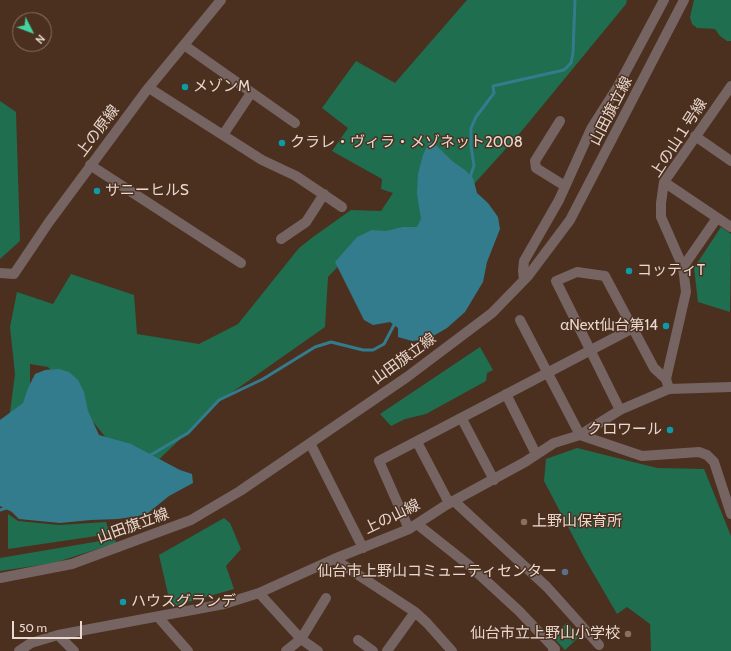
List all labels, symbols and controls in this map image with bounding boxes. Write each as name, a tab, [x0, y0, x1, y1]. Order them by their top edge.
north arrow	[12, 12, 52, 52]
text: N	[32, 32, 48, 47]
street label: 山田旗立線	[586, 74, 636, 148]
place label: メゾンM	[193, 78, 250, 96]
marker: メゾンM	[180, 82, 190, 92]
street label: 上の山１号線	[647, 95, 711, 181]
street label: 上の原線	[73, 102, 123, 160]
place label: クラレ・ヴィラ・メゾネット2008	[290, 134, 523, 152]
marker: クラレ・ヴィラ・メゾネット2008	[277, 138, 287, 148]
place label: サニーヒルS	[105, 182, 189, 200]
marker: サニーヒルS	[92, 186, 102, 196]
place label: コッティT	[637, 262, 705, 280]
marker: コッティT	[624, 266, 634, 276]
place label: αNext仙台第14	[560, 317, 658, 335]
marker: αNext仙台第14	[661, 321, 671, 331]
street label: 山田旗立線	[368, 330, 440, 388]
place label: クロワール	[587, 421, 662, 439]
marker: クロワール	[665, 425, 675, 435]
street label: 上の山線	[361, 496, 423, 538]
street label: 山田旗立線	[95, 505, 171, 547]
place label: 上野山保育所	[532, 513, 622, 531]
marker: 上野山保育所	[519, 517, 529, 527]
place label: 仙台市上野山コミュニティセンター	[317, 563, 557, 581]
marker: 仙台市上野山コミュニティセンター	[560, 567, 570, 577]
place label: ハウスグランデ	[131, 593, 236, 611]
marker: ハウスグランデ	[118, 597, 128, 607]
scale bar	[14, 613, 84, 639]
text: 50 m	[19, 620, 47, 635]
place label: 仙台市立上野山小学校	[470, 625, 620, 643]
marker: 仙台市立上野山小学校	[623, 629, 633, 639]

